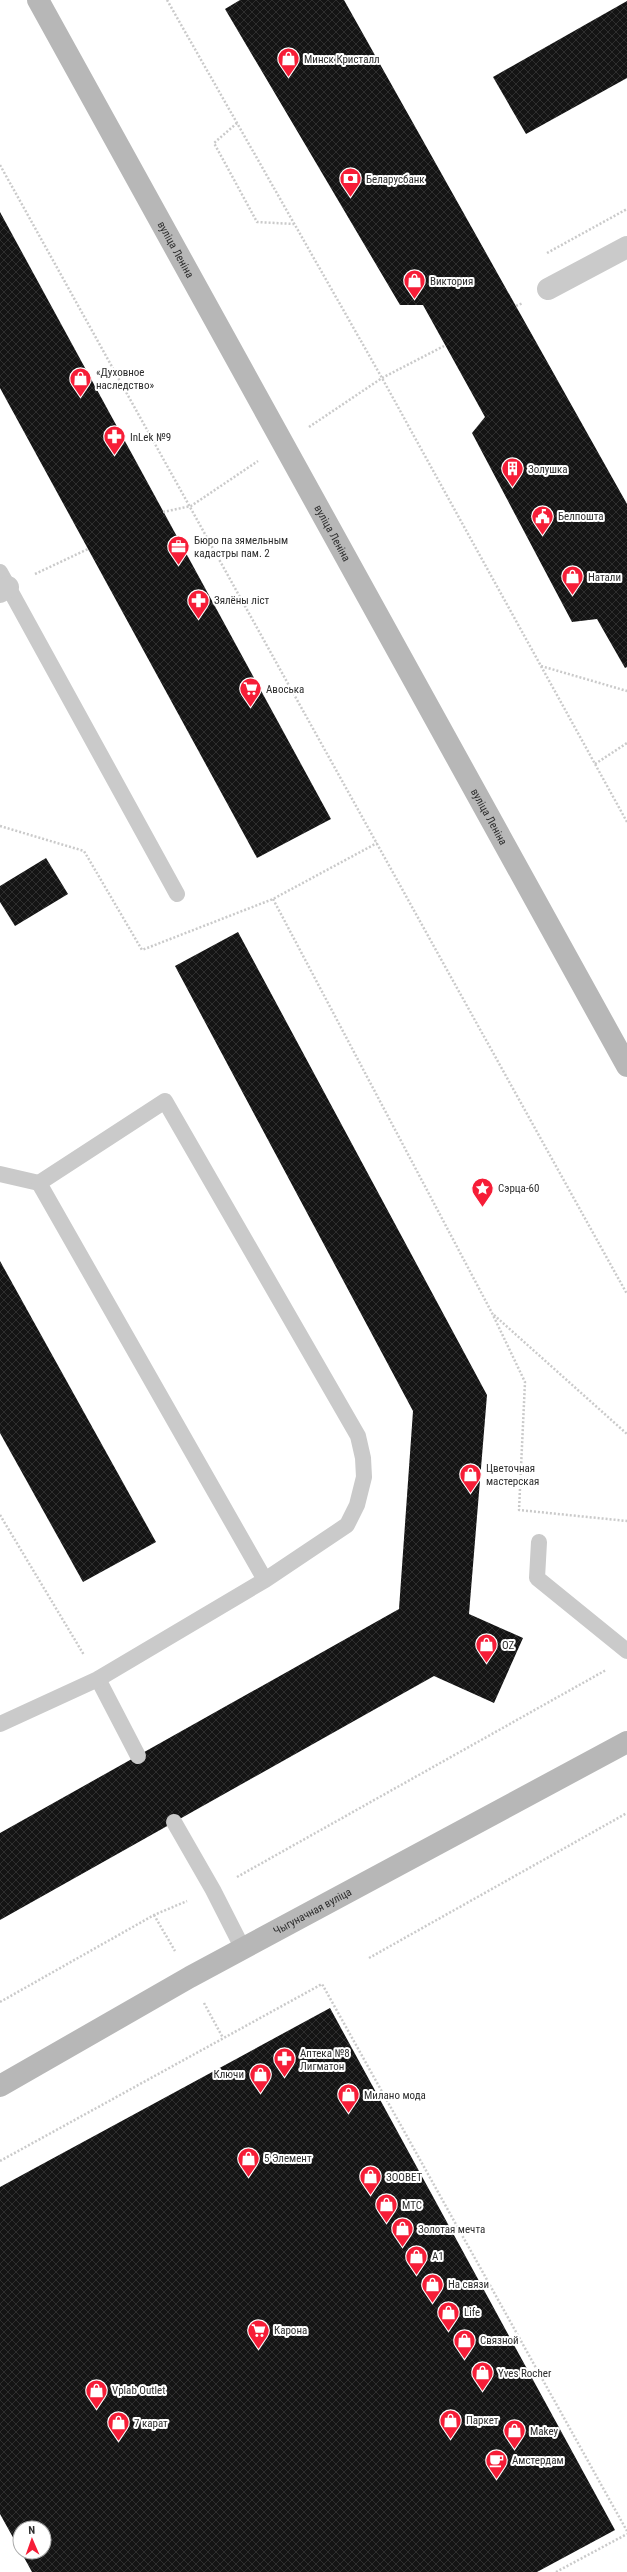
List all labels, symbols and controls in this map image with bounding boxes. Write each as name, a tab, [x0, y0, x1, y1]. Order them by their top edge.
shop icon: Минск Кристалл	[276, 46, 302, 79]
place label: Минск Кристалл	[304, 53, 380, 66]
bank icon: Беларусбанк	[338, 166, 364, 199]
place label: Беларусбанк	[366, 173, 425, 186]
street label: вуліца Леніна	[155, 219, 196, 280]
shop icon: Виктория	[402, 268, 428, 301]
place label: Виктория	[430, 275, 473, 288]
shop icon: «Духовное наследство»	[68, 365, 94, 398]
place label: «Духовное наследство»	[96, 366, 154, 392]
pharmacy icon: InLek №9	[102, 424, 128, 457]
place label: InLek №9	[130, 431, 171, 444]
building icon: Золушка	[500, 456, 526, 489]
place label: Золушка	[528, 463, 568, 476]
street label: вуліца Леніна	[311, 503, 353, 564]
public building icon: Белпошта	[529, 503, 555, 536]
place label: Белпошта	[558, 510, 604, 523]
office icon: Бюро па зямельным кадастры пам. 2	[166, 533, 192, 566]
place label: Бюро па зямельным кадастры пам. 2	[194, 534, 288, 560]
shop icon: Натали	[560, 564, 586, 597]
place label: Натали	[588, 571, 621, 584]
pharmacy icon: Зялёны ліст	[186, 587, 212, 620]
place label: Зялёны ліст	[214, 594, 270, 607]
supermarket icon: Авоська	[237, 676, 263, 709]
place label: Авоська	[266, 683, 304, 696]
street label: вуліца Леніна	[468, 786, 510, 847]
place icon: Сэрца-60	[470, 1175, 496, 1208]
place label: Сэрца-60	[498, 1182, 539, 1195]
shop icon: Цветочная мастерская	[457, 1461, 483, 1494]
place label: Цветочная мастерская	[486, 1462, 539, 1488]
shop icon: OZ	[474, 1632, 500, 1665]
place label: OZ	[502, 1639, 514, 1652]
street label: Чыгуначная вуліца	[271, 1885, 354, 1938]
pharmacy icon: Аптека №8 Лигматон	[272, 2046, 298, 2079]
place label: Аптека №8 Лигматон	[300, 2047, 350, 2073]
shop icon: Ключи	[247, 2061, 273, 2094]
place label: Ключи	[214, 2068, 244, 2081]
shop icon: Милано мода	[335, 2082, 361, 2115]
place label: Милано мода	[364, 2089, 426, 2102]
shop icon: 5 Элемент	[236, 2145, 262, 2178]
place label: 5 Элемент	[264, 2152, 312, 2165]
shop icon: ЗООВЕТ	[357, 2164, 383, 2197]
place label: ЗООВЕТ	[386, 2171, 422, 2184]
shop icon: МТС	[373, 2192, 399, 2225]
place label: МТС	[402, 2199, 422, 2212]
shop icon: Золотая мечта	[389, 2216, 415, 2249]
place label: Золотая мечта	[418, 2223, 485, 2236]
shop icon: A1	[404, 2243, 430, 2276]
place label: A1	[432, 2250, 444, 2263]
shop icon: На связи	[419, 2271, 445, 2304]
place label: На связи	[448, 2278, 489, 2291]
shop icon: Life	[435, 2299, 461, 2332]
place label: Life	[464, 2306, 480, 2319]
supermarket icon: Карона	[245, 2317, 271, 2350]
place label: Карона	[274, 2324, 307, 2337]
shop icon: Связной	[451, 2327, 477, 2360]
place label: Связной	[480, 2334, 519, 2347]
shop icon: Yves Rocher	[469, 2360, 495, 2393]
place label: Yves Rocher	[498, 2367, 552, 2380]
shop icon: Vplab Outlet	[84, 2377, 110, 2410]
place label: Vplab Outlet	[112, 2384, 165, 2397]
shop icon: Паркет	[438, 2407, 464, 2440]
shop icon: 7 карат	[105, 2410, 131, 2443]
place label: Паркет	[466, 2414, 499, 2427]
place label: 7 карат	[134, 2417, 168, 2430]
shop icon: Makey	[502, 2418, 528, 2451]
place label: Makey	[530, 2425, 559, 2438]
cafe icon: Амстердам	[483, 2447, 509, 2480]
place label: Амстердам	[512, 2454, 564, 2467]
north arrow	[12, 2520, 52, 2560]
text: N	[28, 2524, 36, 2537]

